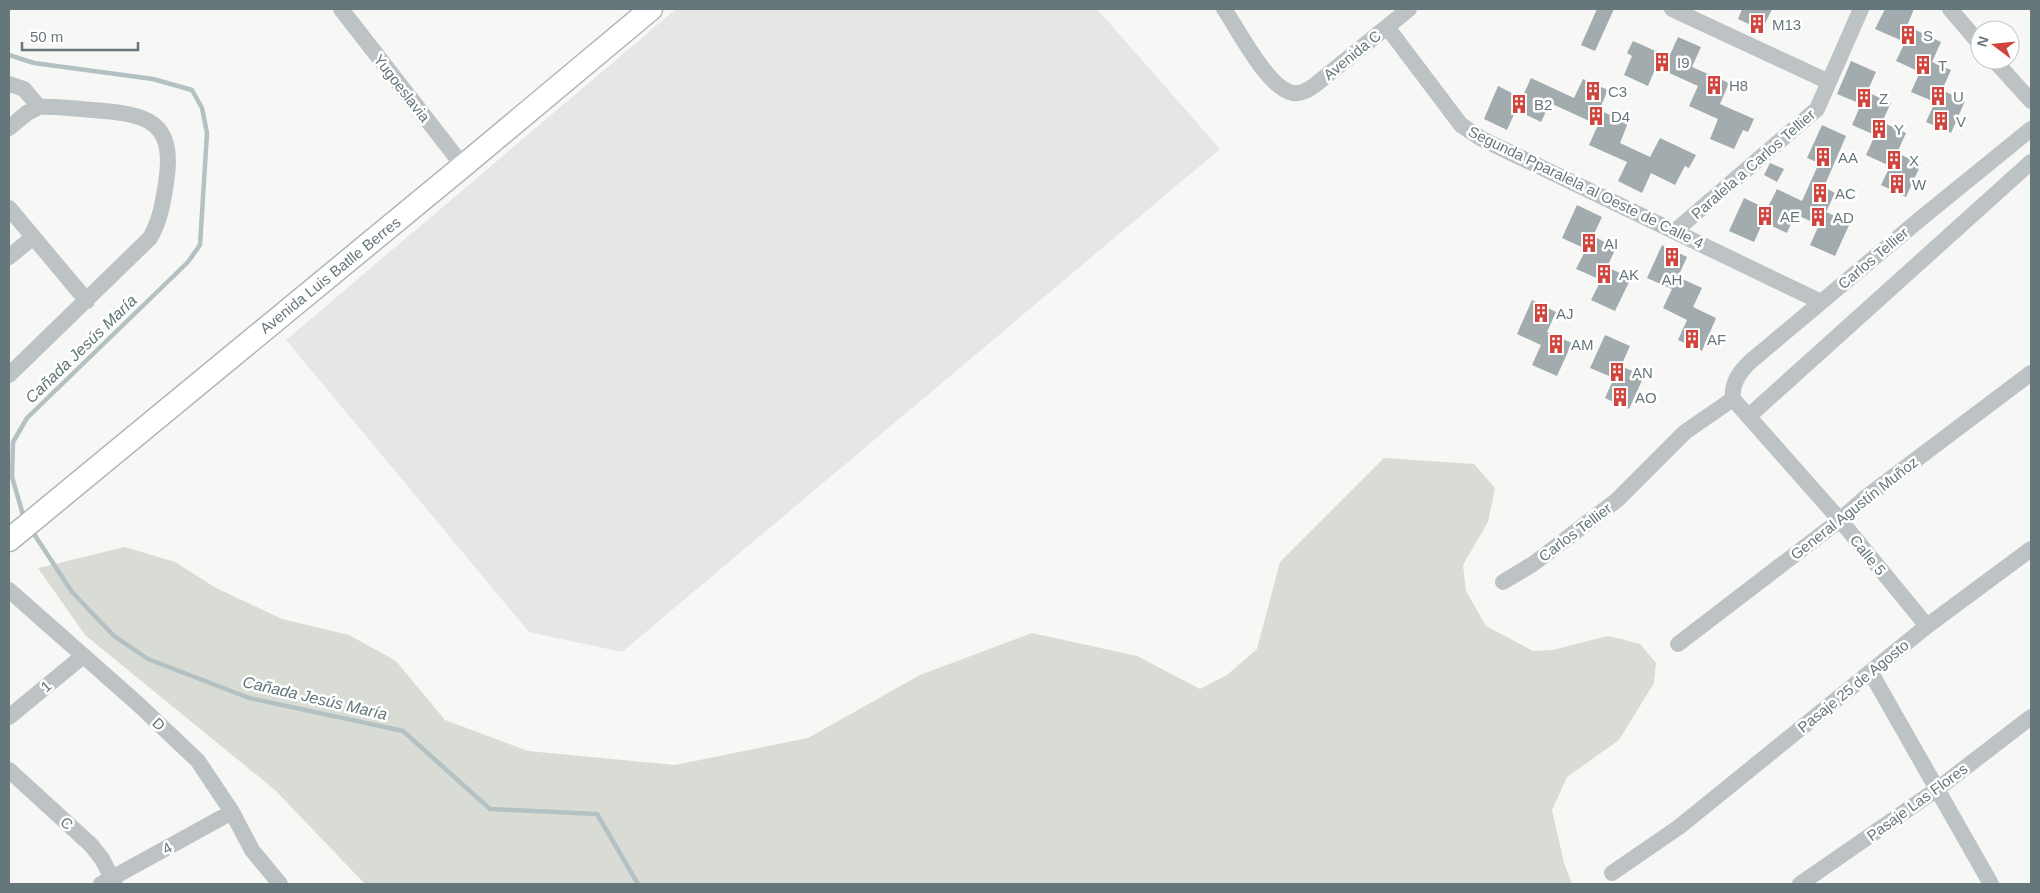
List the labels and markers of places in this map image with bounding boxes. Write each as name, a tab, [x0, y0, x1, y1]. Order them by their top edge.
building icon: M13	[1746, 13, 1768, 35]
place label: M13	[1772, 16, 1801, 33]
building icon: S	[1897, 24, 1919, 46]
place label: S	[1923, 27, 1933, 44]
building icon: I9	[1651, 51, 1673, 73]
place label: I9	[1677, 54, 1690, 71]
building icon: T	[1912, 54, 1934, 76]
place label: T	[1938, 57, 1947, 74]
building icon: H8	[1703, 74, 1725, 96]
place label: H8	[1729, 77, 1748, 94]
building icon: C3	[1582, 80, 1604, 102]
place label: C3	[1608, 83, 1627, 100]
building icon: U	[1927, 85, 1949, 107]
building icon: Z	[1853, 87, 1875, 109]
place label: U	[1953, 88, 1964, 105]
place label: Z	[1879, 90, 1888, 107]
building icon: B2	[1508, 93, 1530, 115]
place label: B2	[1534, 96, 1552, 113]
building icon: D4	[1585, 105, 1607, 127]
place label: D4	[1611, 108, 1630, 125]
building icon: V	[1930, 110, 1952, 132]
place label: V	[1956, 113, 1966, 130]
building icon: Y	[1868, 118, 1890, 140]
place label: Y	[1894, 121, 1904, 138]
building icon: AA	[1812, 146, 1834, 168]
place label: AA	[1838, 149, 1858, 166]
building icon: X	[1883, 149, 1905, 171]
place label: X	[1909, 152, 1919, 169]
building icon: W	[1886, 173, 1908, 195]
place label: W	[1912, 176, 1927, 193]
building icon: AC	[1809, 182, 1831, 204]
place label: AC	[1835, 185, 1856, 202]
building icon: AE	[1754, 205, 1776, 227]
building icon: AD	[1807, 206, 1829, 228]
place label: AE	[1780, 208, 1800, 225]
place label: AD	[1833, 209, 1854, 226]
building icon: AI	[1578, 232, 1600, 254]
place label: AI	[1604, 235, 1618, 252]
building icon: AH	[1661, 246, 1683, 268]
building icon: AK	[1593, 263, 1615, 285]
place label: AK	[1619, 266, 1639, 283]
place label: AH	[1662, 271, 1682, 288]
building icon: AJ	[1530, 302, 1552, 324]
place label: AJ	[1556, 305, 1574, 322]
building icon: AF	[1681, 328, 1703, 350]
place label: AF	[1707, 331, 1726, 348]
building icon: AM	[1545, 333, 1567, 355]
place label: AM	[1571, 336, 1594, 353]
building icon: AN	[1606, 361, 1628, 383]
place label: AN	[1632, 364, 1653, 381]
building icon: AO	[1609, 386, 1631, 408]
place label: AO	[1635, 389, 1657, 406]

